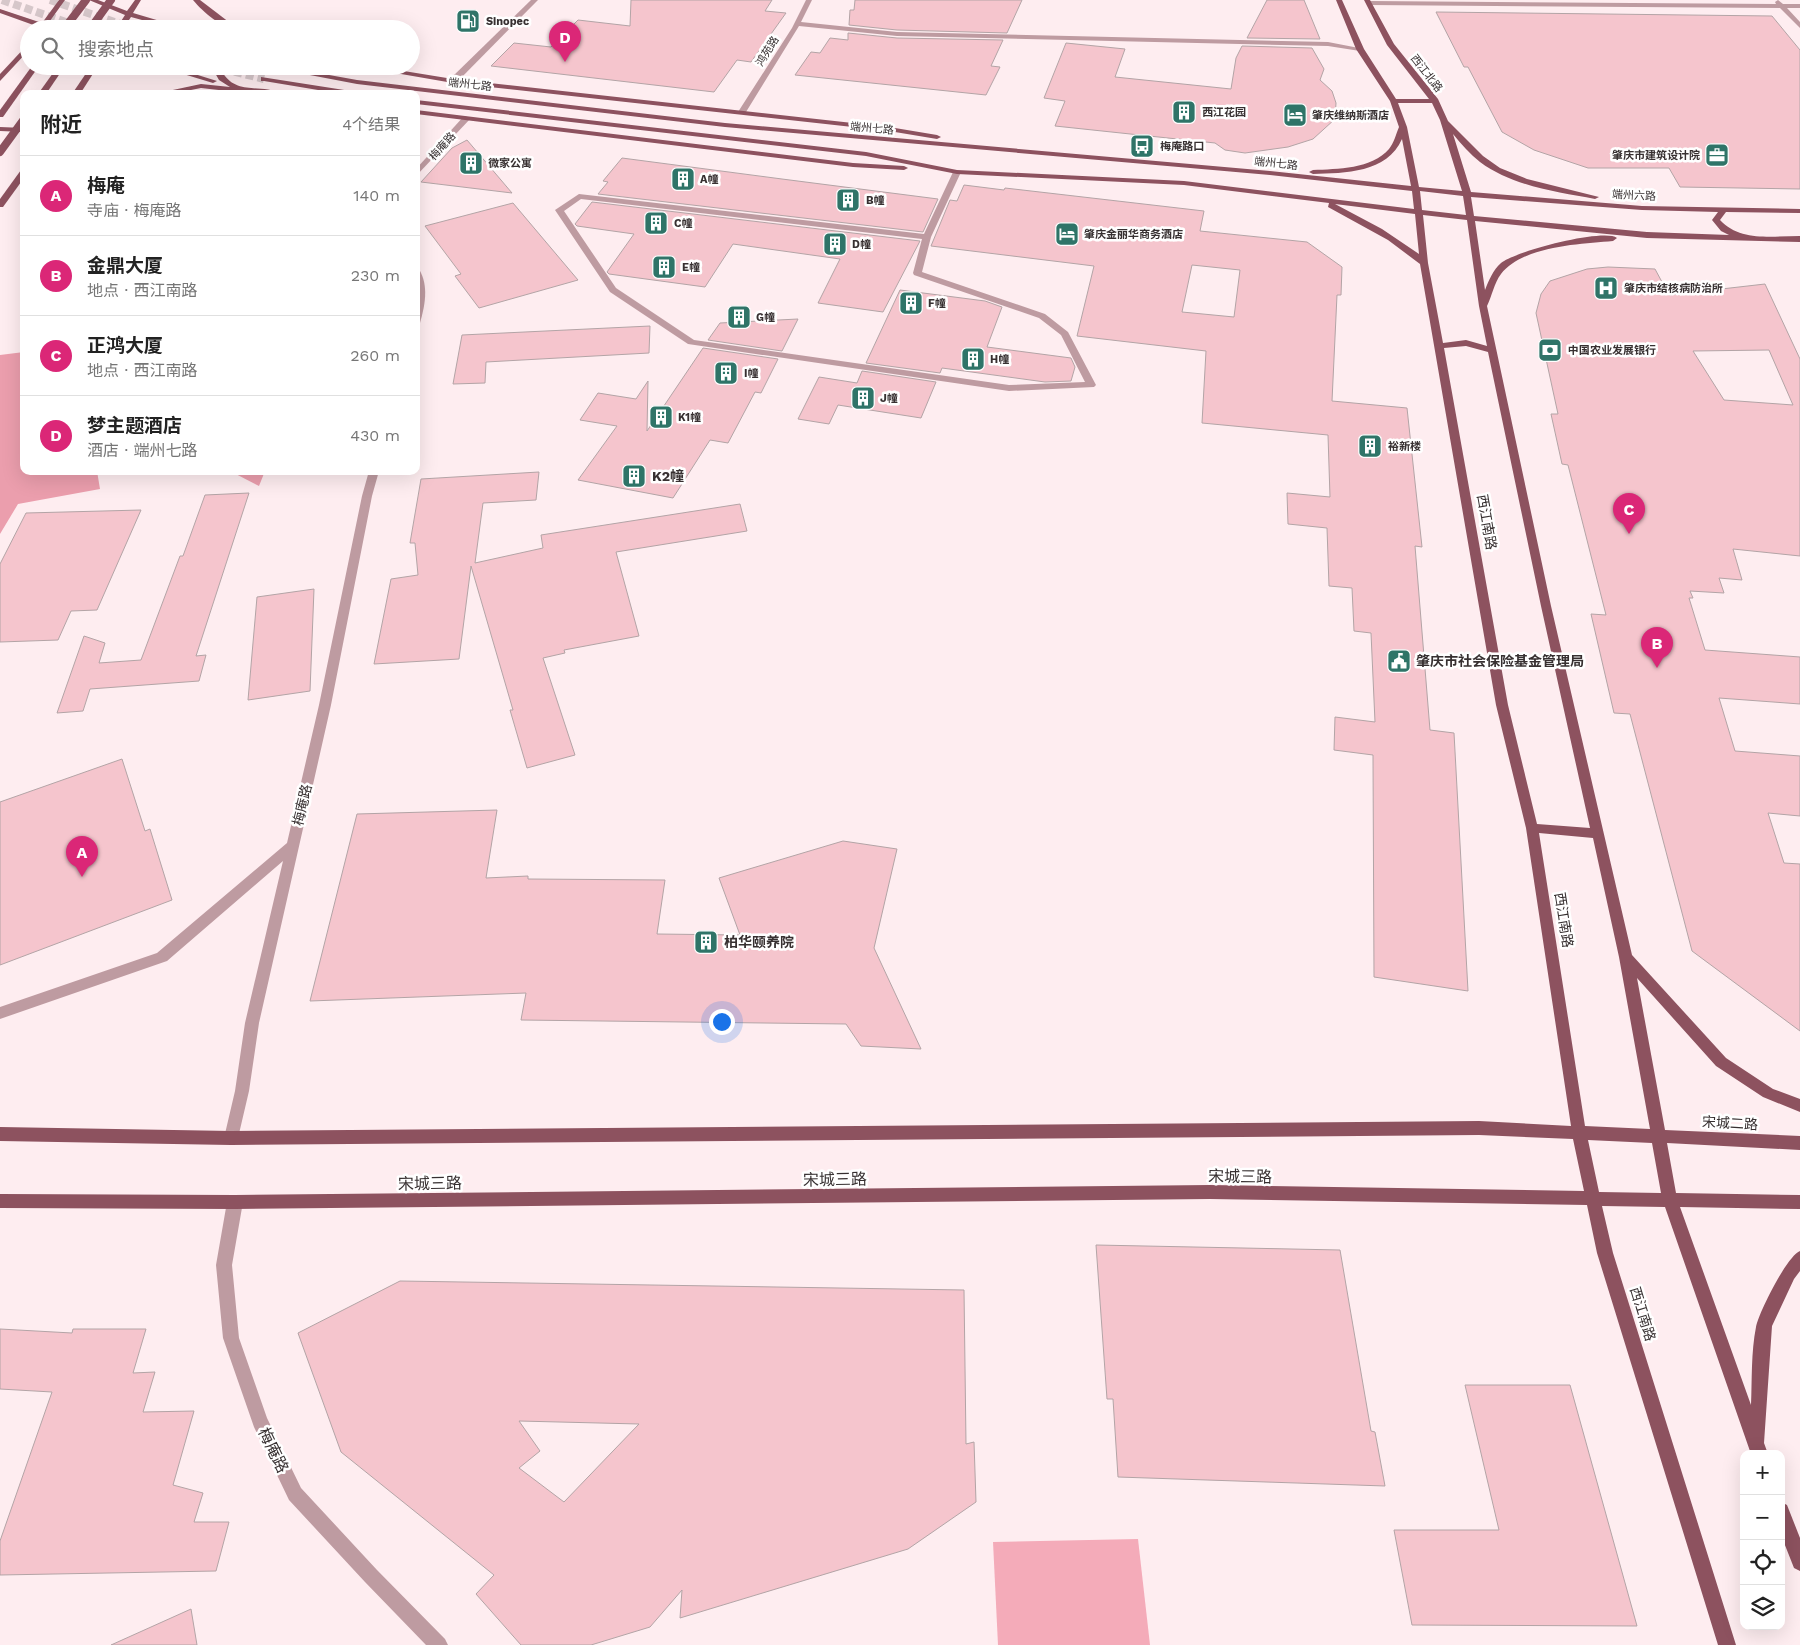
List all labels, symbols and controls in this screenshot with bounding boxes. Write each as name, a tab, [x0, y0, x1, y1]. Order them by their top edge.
fuel station icon: Sinopec	[455, 8, 481, 34]
place label: Sinopec	[486, 15, 529, 28]
search box	[20, 20, 420, 75]
pin: D	[549, 21, 581, 62]
icon: search	[38, 34, 66, 62]
street label: 鸿苑路	[753, 34, 782, 69]
text: 搜索地点	[78, 38, 154, 61]
street label: 西江北路	[1408, 52, 1445, 95]
street label: 端州七路	[447, 76, 493, 93]
building icon: 西江花园	[1171, 99, 1197, 125]
hotel icon: 肇庆维纳斯酒店	[1282, 102, 1308, 128]
place label: 西江花园	[1202, 106, 1246, 119]
place label: 肇庆维纳斯酒店	[1312, 109, 1389, 122]
text: 附近	[40, 112, 82, 137]
text: 4个结果	[342, 115, 400, 134]
street label: 端州七路	[849, 120, 894, 137]
street label: 梅庵路	[427, 130, 458, 163]
bus stop icon: 梅庵路口	[1129, 133, 1155, 159]
place label: 梅庵路口	[1160, 140, 1204, 153]
office icon: 肇庆市建筑设计院	[1704, 142, 1730, 168]
place label: 肇庆市建筑设计院	[1612, 149, 1700, 162]
building icon: 微家公寓	[458, 150, 484, 176]
street label: 端州七路	[1253, 155, 1299, 172]
place label: 微家公寓	[488, 157, 532, 170]
building icon: A幢	[670, 166, 696, 192]
place label: A幢	[700, 173, 718, 186]
text: 梅庵	[87, 174, 125, 197]
text: A	[51, 186, 61, 205]
text: 140 m	[353, 186, 400, 205]
building icon: B幢	[835, 187, 861, 213]
street label: 端州六路	[1612, 188, 1656, 203]
place label: B幢	[866, 194, 885, 207]
text: 寺庙 · 梅庵路	[87, 201, 182, 220]
building icon: C幢	[643, 210, 669, 236]
place label: C幢	[674, 217, 693, 230]
hotel icon: 肇庆金丽华商务酒店	[1054, 221, 1080, 247]
place label: 肇庆金丽华商务酒店	[1084, 228, 1183, 241]
building icon: D幢	[822, 231, 848, 257]
place label: D幢	[852, 238, 871, 251]
text: 金鼎大厦	[87, 254, 163, 277]
building icon: E幢	[651, 254, 677, 280]
place label: E幢	[682, 261, 700, 274]
text: B	[51, 266, 61, 285]
text: 230 m	[351, 266, 400, 285]
hospital icon: 肇庆市结核病防治所	[1593, 275, 1619, 301]
text: 地点 · 西江南路	[87, 281, 198, 300]
place label: 肇庆市结核病防治所	[1624, 282, 1723, 295]
building icon: F幢	[898, 290, 924, 316]
place label: F幢	[928, 297, 946, 310]
building icon: G幢	[726, 304, 752, 330]
place label: G幢	[756, 311, 775, 324]
text: 正鸿大厦	[87, 334, 163, 357]
bank icon: 中国农业发展银行	[1537, 337, 1563, 363]
place label: 中国农业发展银行	[1568, 344, 1656, 357]
text: C	[51, 346, 61, 365]
text: 260 m	[350, 346, 400, 365]
building icon: H幢	[960, 346, 986, 372]
place label: H幢	[990, 353, 1009, 366]
building icon: I幢	[713, 360, 739, 386]
text: 地点 · 西江南路	[87, 361, 198, 380]
place label: I幢	[744, 367, 759, 380]
building icon: J幢	[850, 385, 876, 411]
place label: J幢	[880, 392, 898, 405]
building icon: K1幢	[648, 404, 674, 430]
place label: K1幢	[678, 411, 701, 424]
text: 梦主题酒店	[87, 414, 182, 437]
text: D	[50, 426, 62, 445]
text: 430 m	[350, 426, 400, 445]
building icon: 裕新楼	[1357, 433, 1383, 459]
place label: 裕新楼	[1388, 440, 1421, 453]
text: 酒店 · 端州七路	[87, 441, 198, 460]
building icon: K2幢	[621, 463, 647, 489]
place label: K2幢	[652, 468, 684, 484]
street label: 西江南路	[1474, 493, 1500, 551]
pin: C	[1613, 493, 1645, 534]
pin: B	[1641, 627, 1673, 668]
public building icon: 肇庆市社会保险基金管理局	[1386, 648, 1412, 674]
place label: 肇庆市社会保险基金管理局	[1416, 653, 1584, 669]
street label: 梅庵路	[289, 783, 315, 827]
pin: A	[66, 836, 98, 877]
street label: 西江南路	[1552, 891, 1576, 949]
building icon: 柏华颐养院	[693, 929, 719, 955]
place label: 柏华颐养院	[724, 934, 794, 950]
your location	[709, 1009, 735, 1035]
street label: 宋城二路	[1702, 1114, 1758, 1132]
street label: 宋城三路	[1208, 1166, 1272, 1187]
street label: 宋城三路	[803, 1169, 867, 1190]
street label: 宋城三路	[398, 1173, 462, 1194]
street label: 西江南路	[1627, 1285, 1659, 1343]
street label: 梅庵路	[254, 1424, 293, 1476]
map controls	[1740, 1450, 1785, 1630]
button: +	[1740, 1450, 1785, 1495]
button: −	[1740, 1495, 1785, 1540]
button: locate	[1740, 1540, 1785, 1585]
button: layers	[1740, 1585, 1785, 1630]

